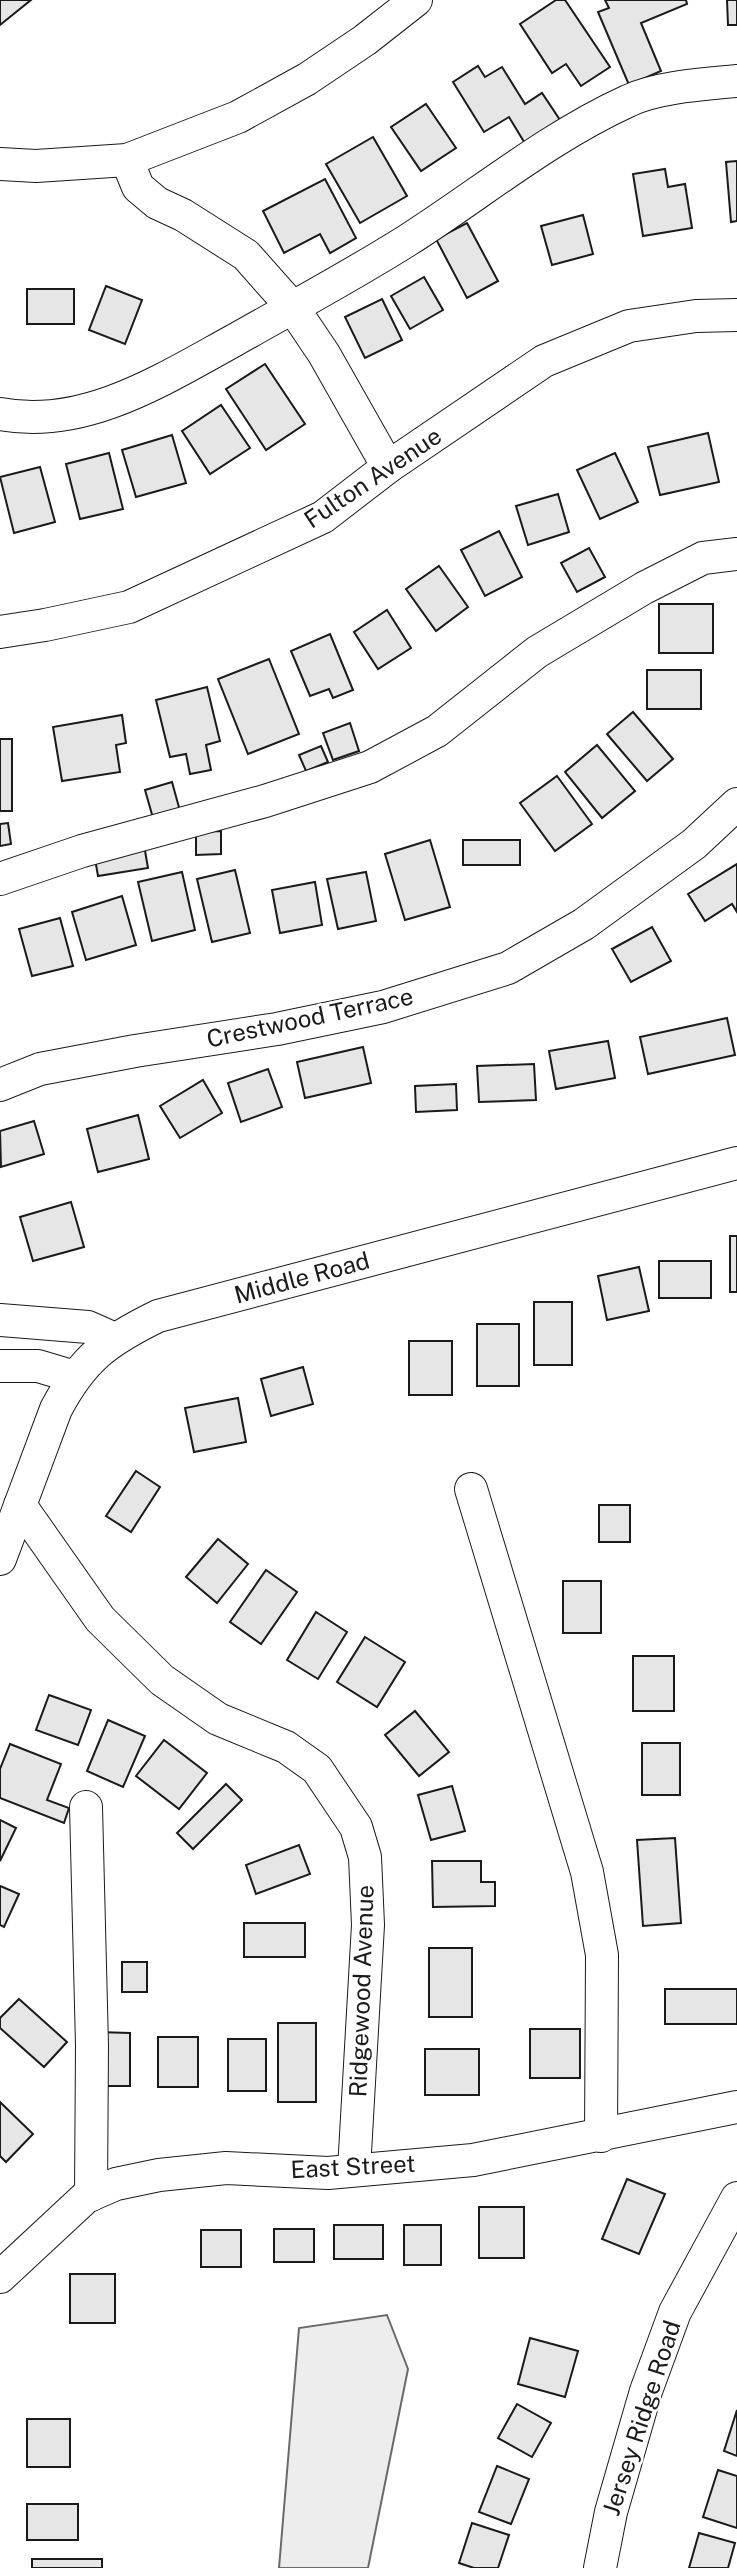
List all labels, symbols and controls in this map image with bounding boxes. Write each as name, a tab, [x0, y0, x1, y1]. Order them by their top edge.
street label: Fulton Avenue	[299, 421, 446, 533]
street label: Crestwood Terrace	[204, 981, 416, 1053]
street label: Middle Road	[231, 1246, 372, 1309]
street label: Ridgewood Avenue	[343, 1884, 379, 2098]
street label: East Street	[290, 2149, 416, 2183]
street label: Jersey Ridge Road	[596, 2317, 686, 2519]

